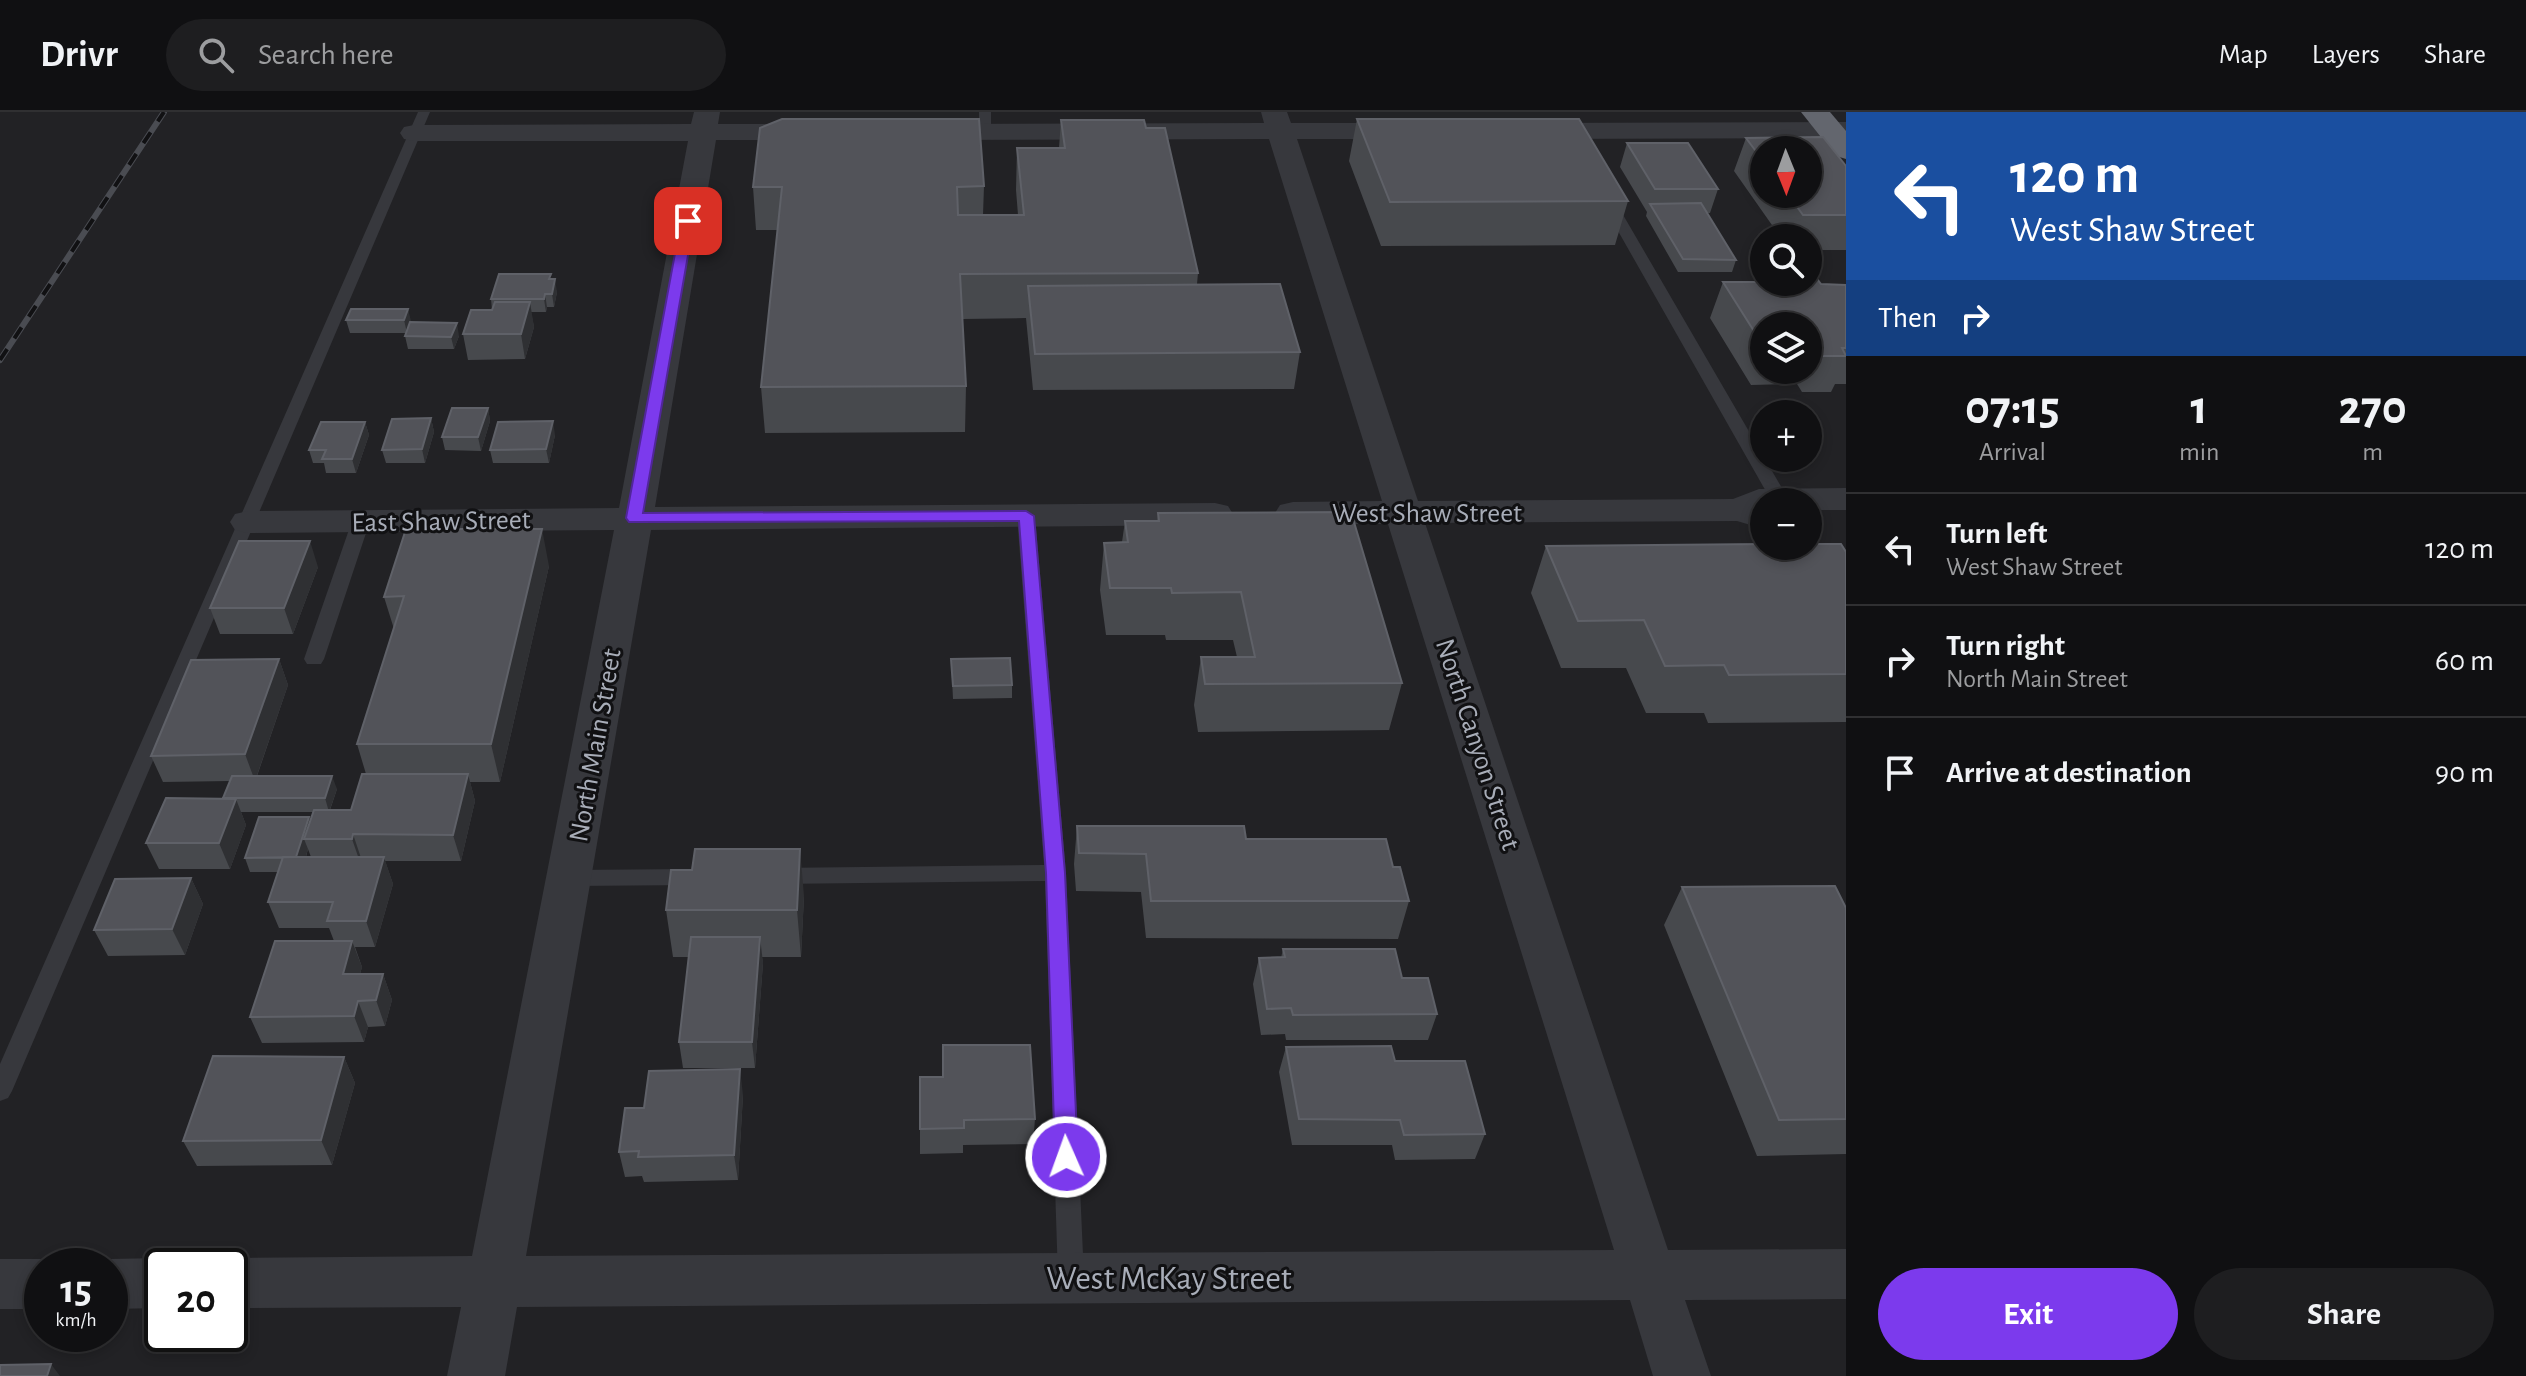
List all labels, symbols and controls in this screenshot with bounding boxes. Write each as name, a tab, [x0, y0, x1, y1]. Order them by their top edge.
search box	[166, 19, 726, 91]
icon: search	[194, 33, 238, 77]
text: Drivr	[40, 36, 118, 74]
text: Search here	[258, 40, 394, 70]
text: Map	[2219, 41, 2268, 69]
text: Layers	[2312, 41, 2380, 69]
text: Share	[2424, 41, 2486, 69]
north arrow	[1750, 136, 1822, 208]
map controls	[1750, 136, 1822, 560]
icon: left	[1878, 144, 1982, 248]
text: 120 m	[2010, 147, 2139, 203]
pin	[654, 187, 722, 255]
icon: arrive	[666, 199, 710, 243]
text: West Shaw Street	[2010, 212, 2254, 248]
button: search	[1750, 224, 1822, 296]
icon: right	[1953, 296, 1997, 340]
text: Then	[1878, 303, 1937, 333]
button: layers	[1750, 312, 1822, 384]
text: 07:15	[1965, 385, 2060, 433]
text: 1	[2191, 385, 2208, 433]
text: 270	[2339, 385, 2407, 433]
button: +	[1750, 400, 1822, 472]
text: Arrival	[1979, 439, 2046, 465]
text: min	[2179, 439, 2219, 465]
text: m	[2362, 439, 2383, 465]
button: −	[1750, 488, 1822, 560]
street label: West Shaw Street	[1332, 500, 1522, 528]
street label: East Shaw Street	[351, 506, 531, 538]
text: Turn left	[1946, 519, 2047, 549]
icon: left	[1878, 527, 1922, 571]
text: 120 m	[2425, 534, 2494, 564]
text: West Shaw Street	[1946, 554, 2123, 580]
text: Turn right	[1946, 631, 2065, 661]
street label: North Canyon Street	[1430, 636, 1524, 854]
icon: right	[1878, 639, 1922, 683]
street label: North Main Street	[565, 646, 627, 844]
text: 60 m	[2435, 646, 2494, 676]
text: North Main Street	[1946, 666, 2128, 692]
icon: arrive	[1878, 751, 1922, 795]
text: Arrive at destination	[1946, 758, 2192, 788]
text: 90 m	[2435, 758, 2494, 788]
position arrow	[1024, 1115, 1108, 1199]
speed limit sign: 20	[144, 1248, 248, 1352]
street label: West McKay Street	[1046, 1262, 1292, 1296]
button: Exit	[1878, 1268, 2178, 1360]
button: Share	[2194, 1268, 2494, 1360]
text: 15	[60, 1270, 92, 1310]
text: km/h	[55, 1310, 97, 1330]

